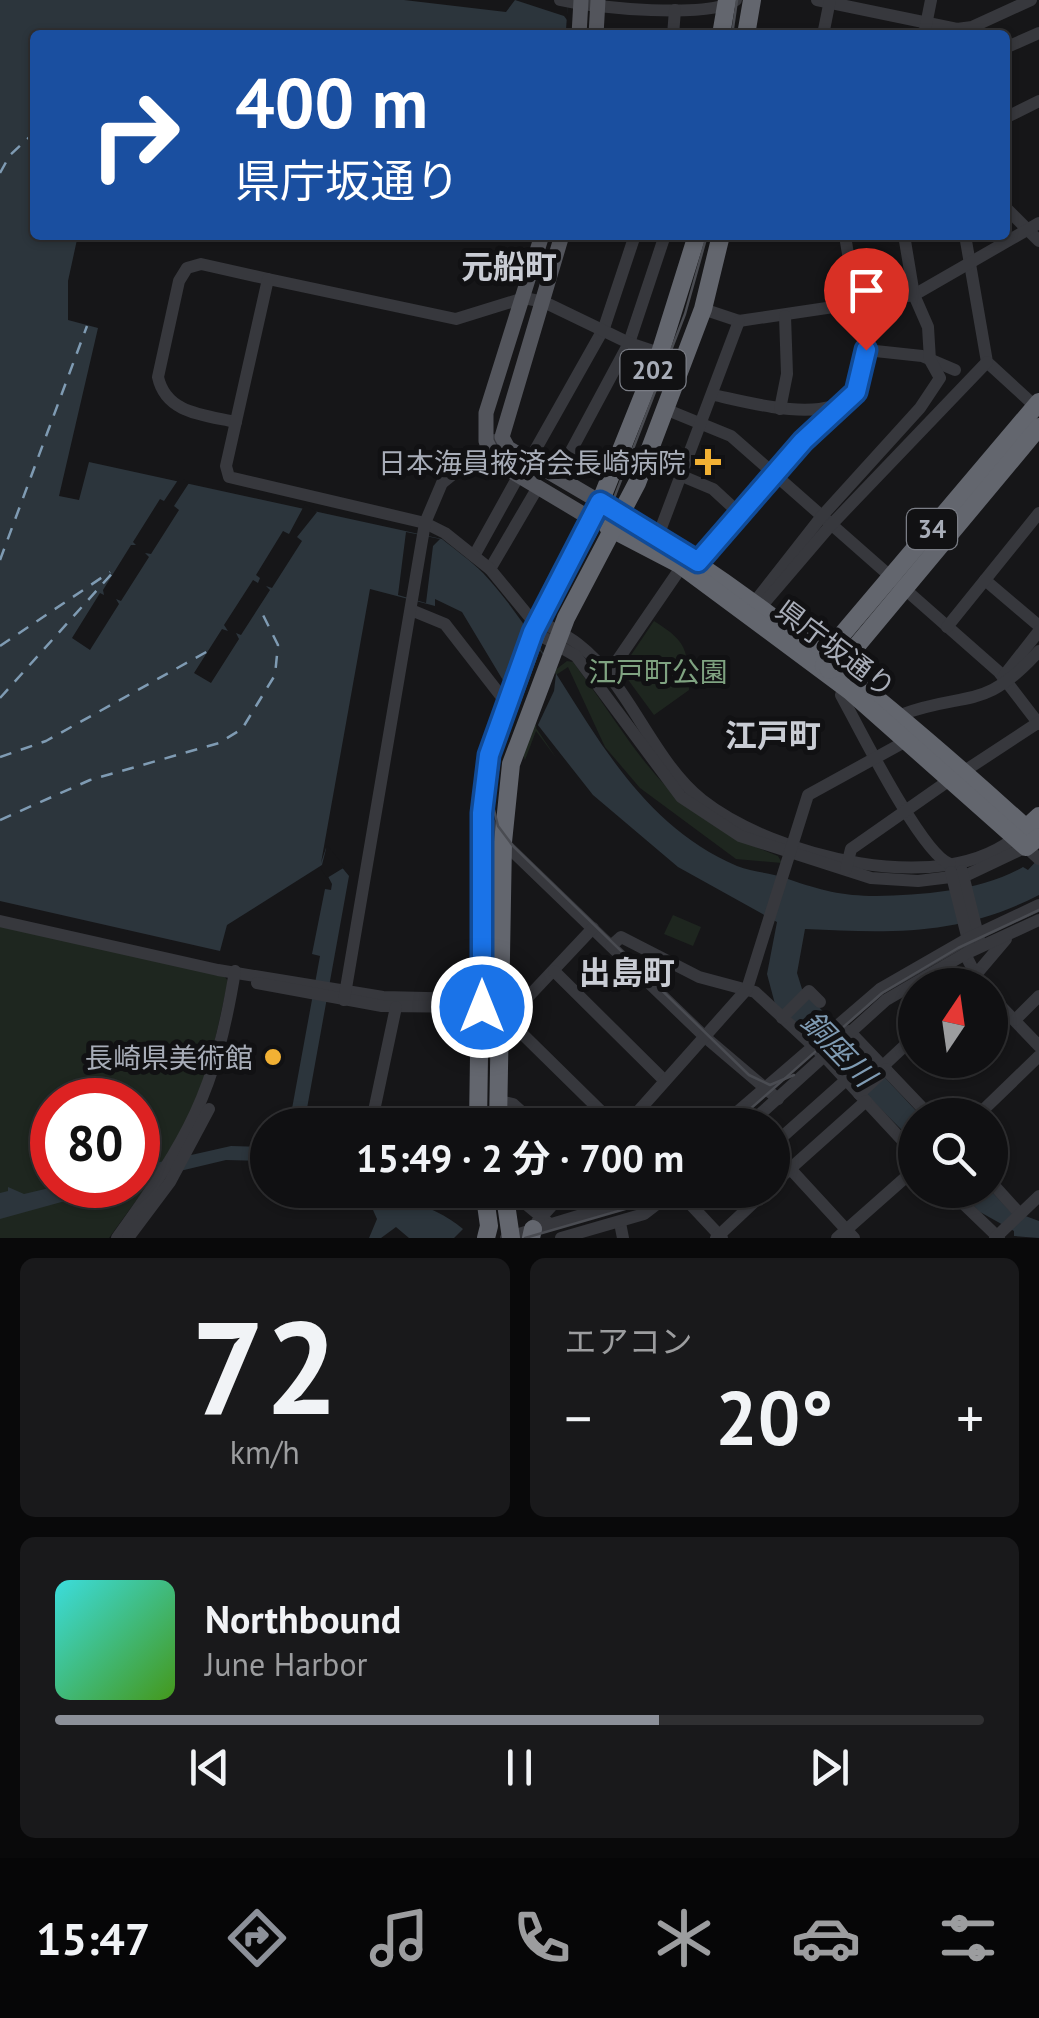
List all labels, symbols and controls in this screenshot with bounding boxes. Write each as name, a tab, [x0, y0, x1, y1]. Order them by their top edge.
text: 400 m	[235, 57, 428, 147]
icon: right	[70, 70, 200, 200]
text: 県庁坂通り	[235, 151, 460, 209]
district label: 元船町	[461, 245, 557, 287]
pin	[824, 248, 909, 351]
icon: arrive	[839, 263, 894, 318]
road number: 202	[620, 350, 686, 390]
place label: 日本海員掖済会長崎病院	[378, 444, 686, 481]
marker: 日本海員掖済会長崎病院	[695, 449, 721, 475]
road number: 34	[907, 509, 957, 549]
street label: 県庁坂通り	[769, 591, 903, 705]
park label: 江戸町公園	[588, 653, 728, 690]
district label: 江戸町	[725, 714, 821, 756]
district label: 出島町	[579, 951, 675, 993]
position arrow	[430, 955, 534, 1059]
north arrow	[898, 968, 1008, 1078]
map controls	[898, 968, 1008, 1208]
water label: 銅座川	[794, 1002, 886, 1096]
place label: 長崎県美術館	[85, 1039, 253, 1076]
marker: 長崎県美術館	[262, 1046, 284, 1068]
speed limit sign: 80	[30, 1078, 160, 1208]
button: search	[898, 1098, 1008, 1208]
text: 15:49 · 2 分 · 700 m	[356, 1133, 684, 1182]
text: 72	[191, 1282, 338, 1450]
text: エアコン	[565, 1320, 693, 1362]
text: 20°	[715, 1369, 833, 1466]
text: −	[565, 1382, 592, 1453]
text: +	[956, 1382, 984, 1453]
text: km/h	[230, 1431, 300, 1473]
text: Northbound	[205, 1594, 401, 1643]
text: June Harbor	[205, 1643, 367, 1685]
icon: previous	[182, 1740, 237, 1795]
icon: pause	[492, 1740, 547, 1795]
icon: next	[802, 1740, 857, 1795]
icon: directions	[222, 1903, 292, 1973]
icon: music	[364, 1903, 434, 1973]
icon: phone	[507, 1903, 577, 1973]
icon: climate	[649, 1903, 719, 1973]
icon: car	[791, 1903, 861, 1973]
icon: filters	[933, 1903, 1003, 1973]
text: 15:47	[36, 1909, 150, 1967]

